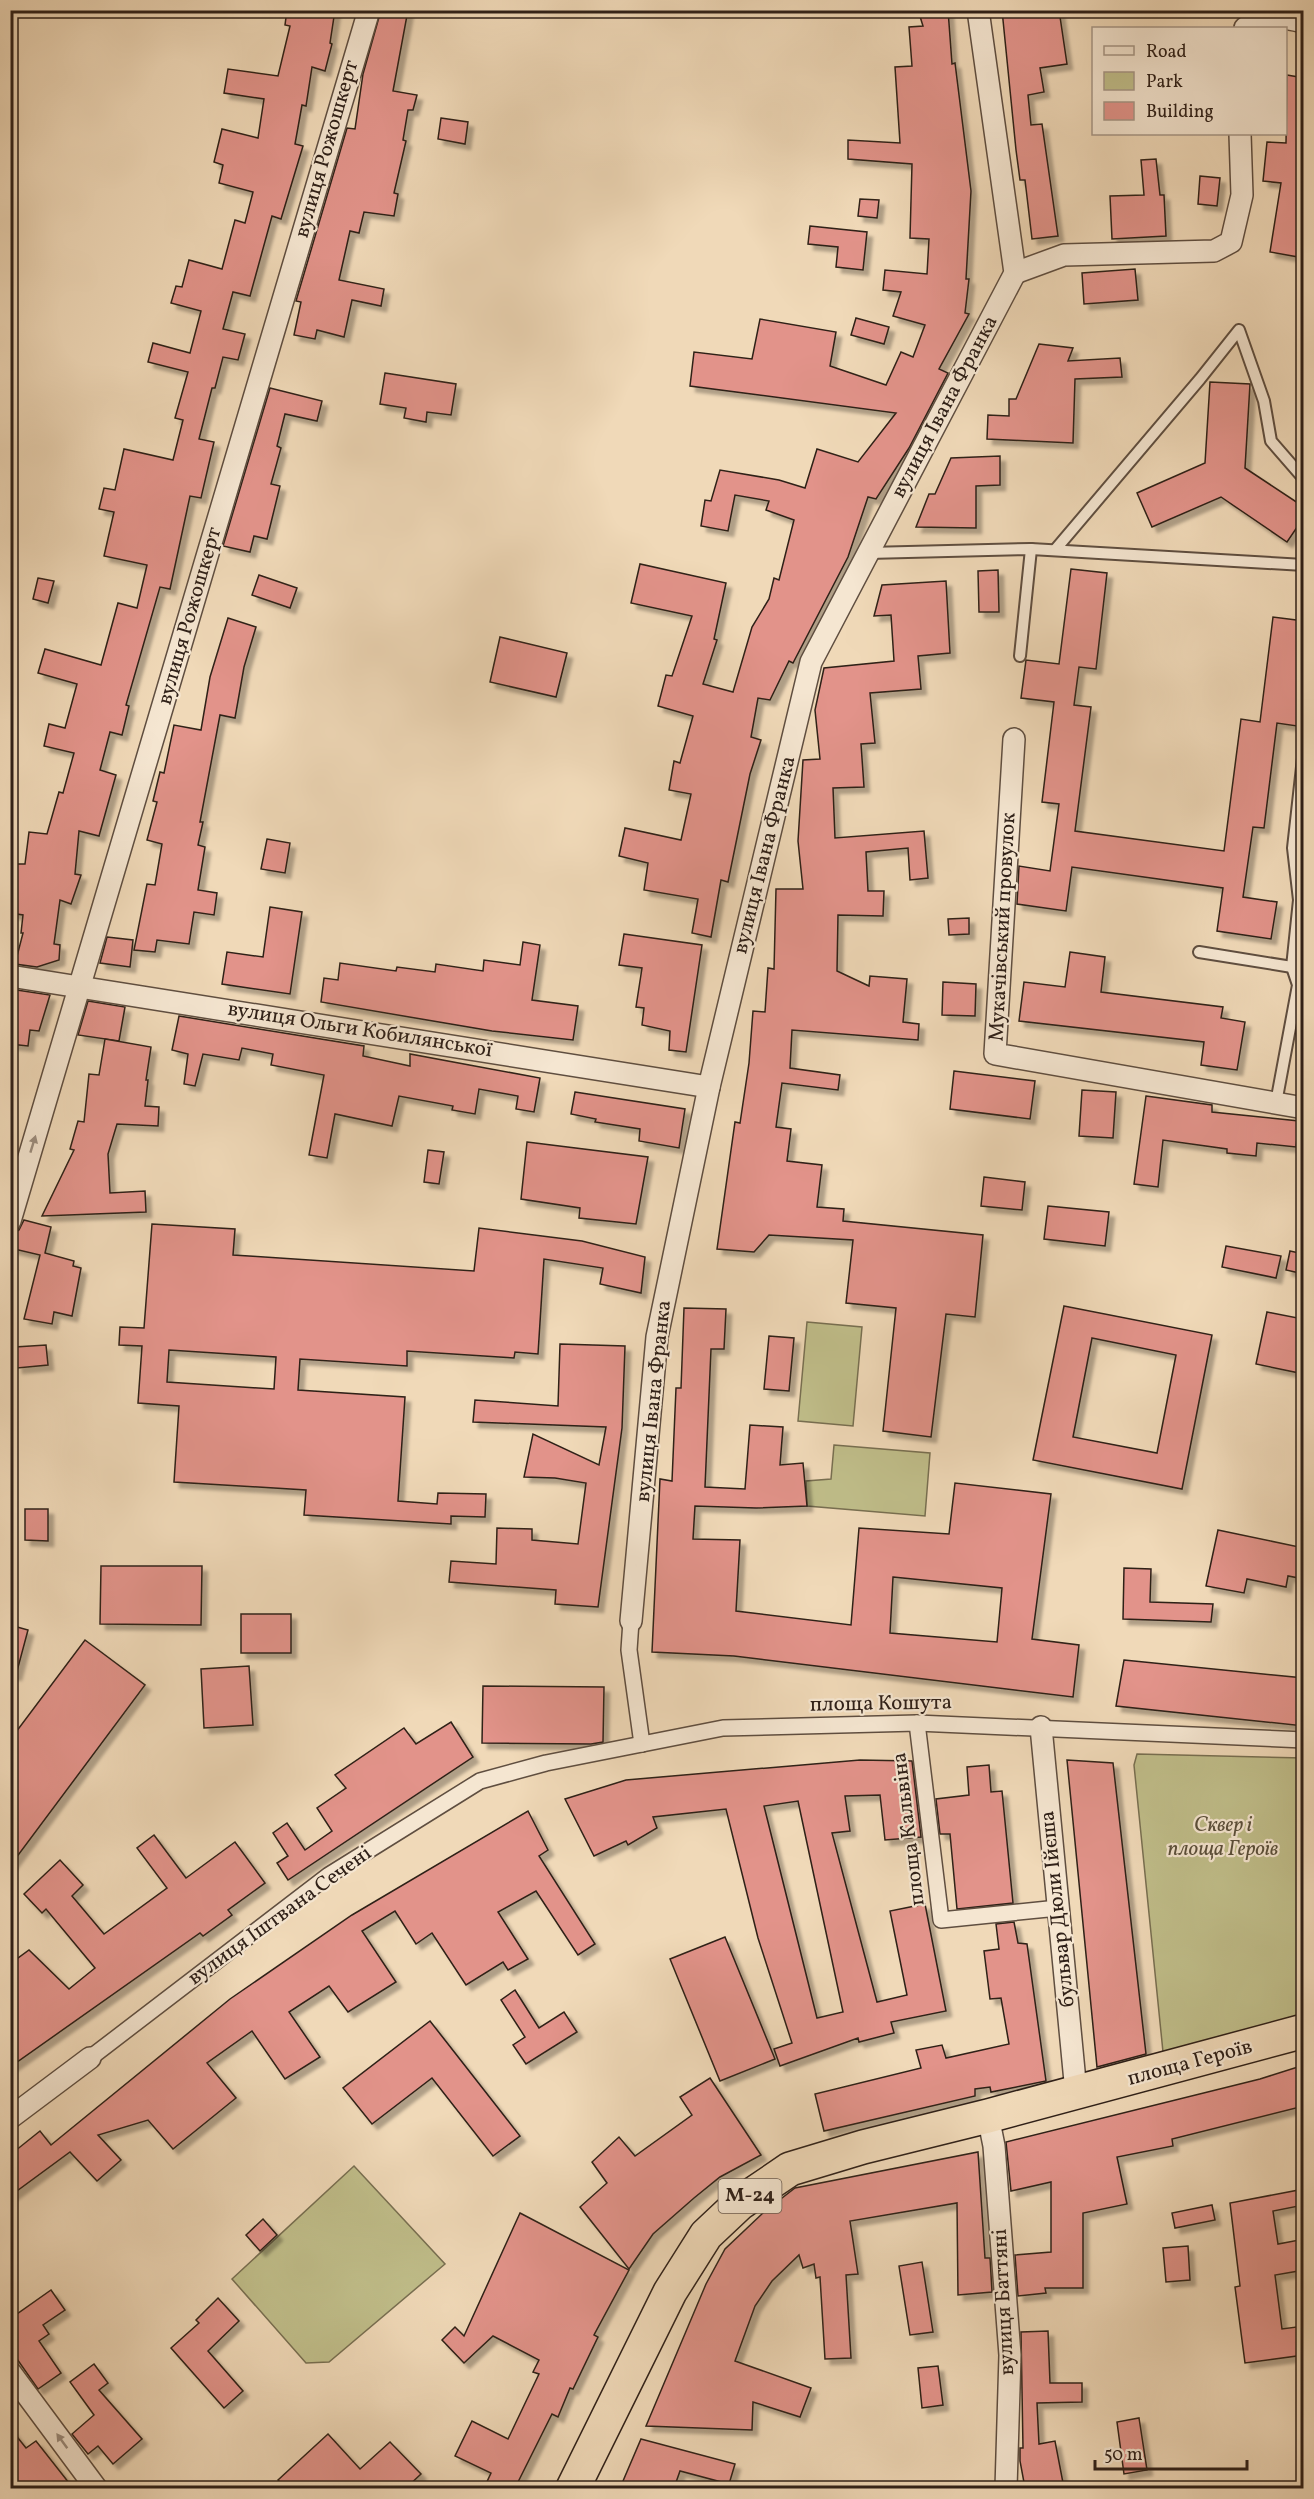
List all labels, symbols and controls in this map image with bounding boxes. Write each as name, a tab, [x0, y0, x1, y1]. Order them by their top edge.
legend	[1092, 27, 1287, 135]
text: Road	[1146, 40, 1187, 65]
street label: вулиця Рожошкерт	[288, 56, 366, 241]
text: Park	[1146, 70, 1183, 95]
text: Building	[1146, 100, 1214, 125]
street label: вулиця Івана Франка	[885, 311, 1005, 503]
street label: вулиця Рожошкерт	[151, 523, 229, 708]
street label: вулиця Івана Франка	[726, 753, 804, 957]
street label: Мукачівський провулок	[983, 812, 1023, 1042]
street label: вулиця Ольги Кобилянської	[226, 995, 494, 1065]
one-way arrow	[29, 1135, 38, 1153]
street label: вулиця Івана Франка	[629, 1299, 679, 1503]
street label: площа Кошута	[810, 1688, 952, 1720]
street label: площа Кальвіна	[885, 1751, 933, 1907]
street label: бульвар Дюли Ійєша	[1033, 1809, 1083, 2009]
park label: Сквер і площа Героїв	[1168, 1811, 1278, 1864]
street label: вулиця Іштвана Сечені	[182, 1839, 378, 1993]
street label: площа Героїв	[1124, 2032, 1256, 2094]
road number: М-24	[718, 2179, 782, 2213]
street label: вулиця Баттяні	[986, 2228, 1022, 2376]
scale bar	[1095, 2433, 1246, 2471]
one-way arrow	[56, 2434, 68, 2449]
text: 50 m	[1104, 2443, 1143, 2468]

